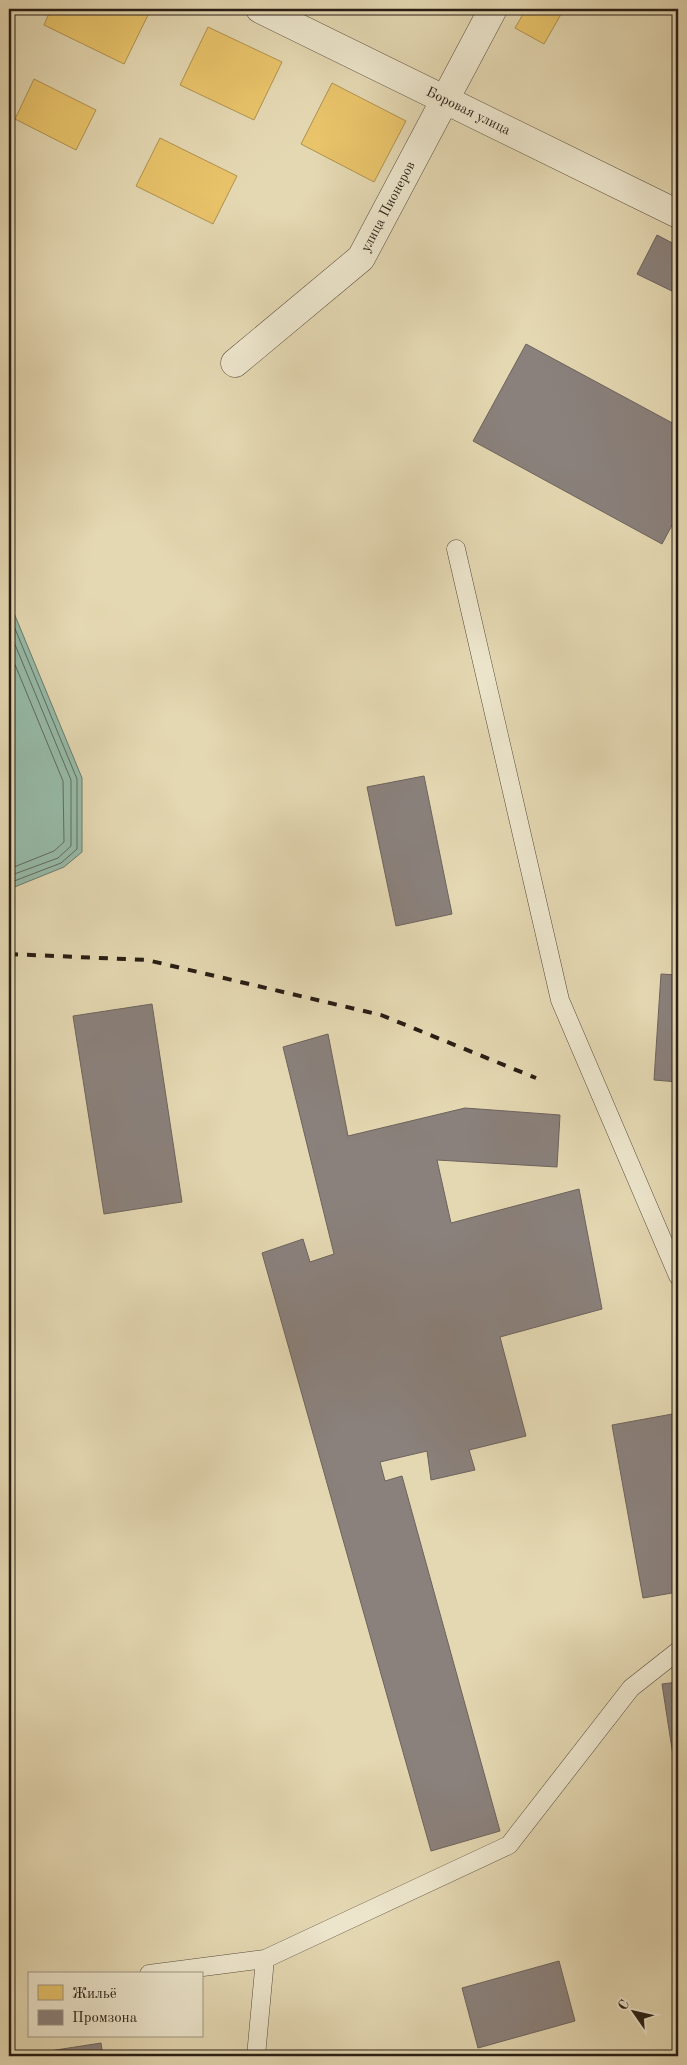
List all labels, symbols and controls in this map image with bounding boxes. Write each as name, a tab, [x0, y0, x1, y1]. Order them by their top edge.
street label: Боровая улица	[424, 85, 513, 138]
street label: улица Пионеров	[358, 159, 418, 254]
legend	[28, 1972, 202, 2038]
text: Жильё	[72, 1987, 117, 2002]
north arrow	[610, 1988, 660, 2038]
text: С	[616, 1998, 632, 2013]
text: Промзона	[72, 2011, 138, 2026]

